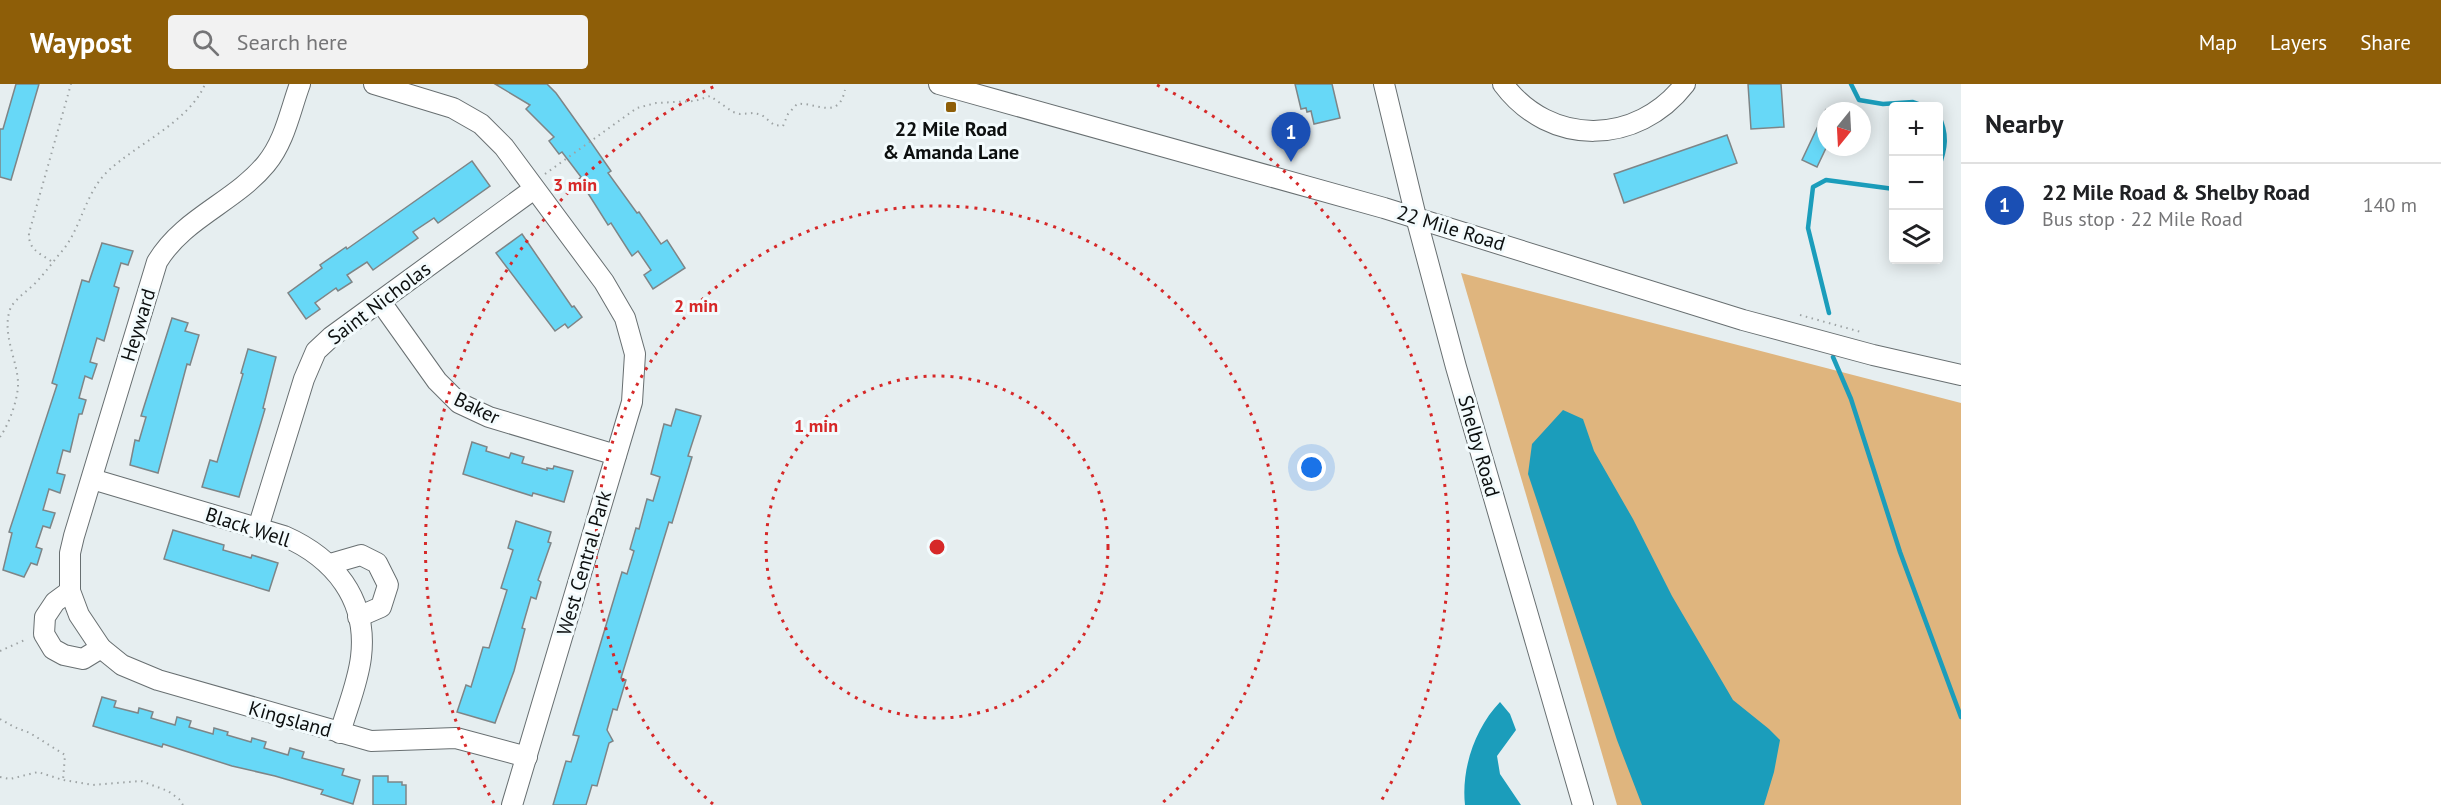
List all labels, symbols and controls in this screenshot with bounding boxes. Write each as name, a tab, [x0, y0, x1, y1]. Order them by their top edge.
search box	[168, 15, 588, 69]
text: Waypost	[30, 24, 132, 61]
icon: search	[189, 26, 222, 59]
text: Search here	[237, 28, 348, 56]
text: Map	[2199, 29, 2237, 56]
text: Layers	[2270, 29, 2327, 56]
text: Share	[2360, 29, 2411, 56]
marker: 22 Mile Road & Amanda Lane	[944, 100, 958, 114]
north arrow	[1817, 102, 1871, 156]
map controls	[1889, 102, 1943, 264]
button: +	[1889, 102, 1943, 156]
text: Nearby	[1985, 107, 2063, 140]
pin: 1	[1272, 112, 1310, 162]
place label: 22 Mile Road & Amanda Lane	[883, 116, 1019, 165]
button: −	[1889, 156, 1943, 210]
text: 3 min	[553, 173, 597, 196]
text: 22 Mile Road & Shelby Road	[2042, 178, 2310, 206]
text: 1	[1999, 192, 2010, 218]
text: 140 m	[2363, 192, 2417, 218]
street label: 22 Mile Road	[1394, 199, 1508, 257]
text: Bus stop · 22 Mile Road	[2042, 206, 2243, 232]
button: layers	[1889, 210, 1943, 264]
street label: Saint Nicholas	[322, 256, 436, 350]
street label: Heyward	[115, 285, 161, 365]
text: 2 min	[674, 294, 718, 317]
street label: Baker	[450, 386, 504, 430]
street label: Shelby Road	[1452, 392, 1506, 500]
text: 1 min	[794, 414, 838, 437]
your location	[1297, 453, 1326, 482]
street label: West Central Park	[551, 487, 617, 639]
street label: Black Well	[202, 501, 294, 553]
centre of rings	[927, 537, 947, 557]
street label: Kingsland	[246, 695, 334, 743]

